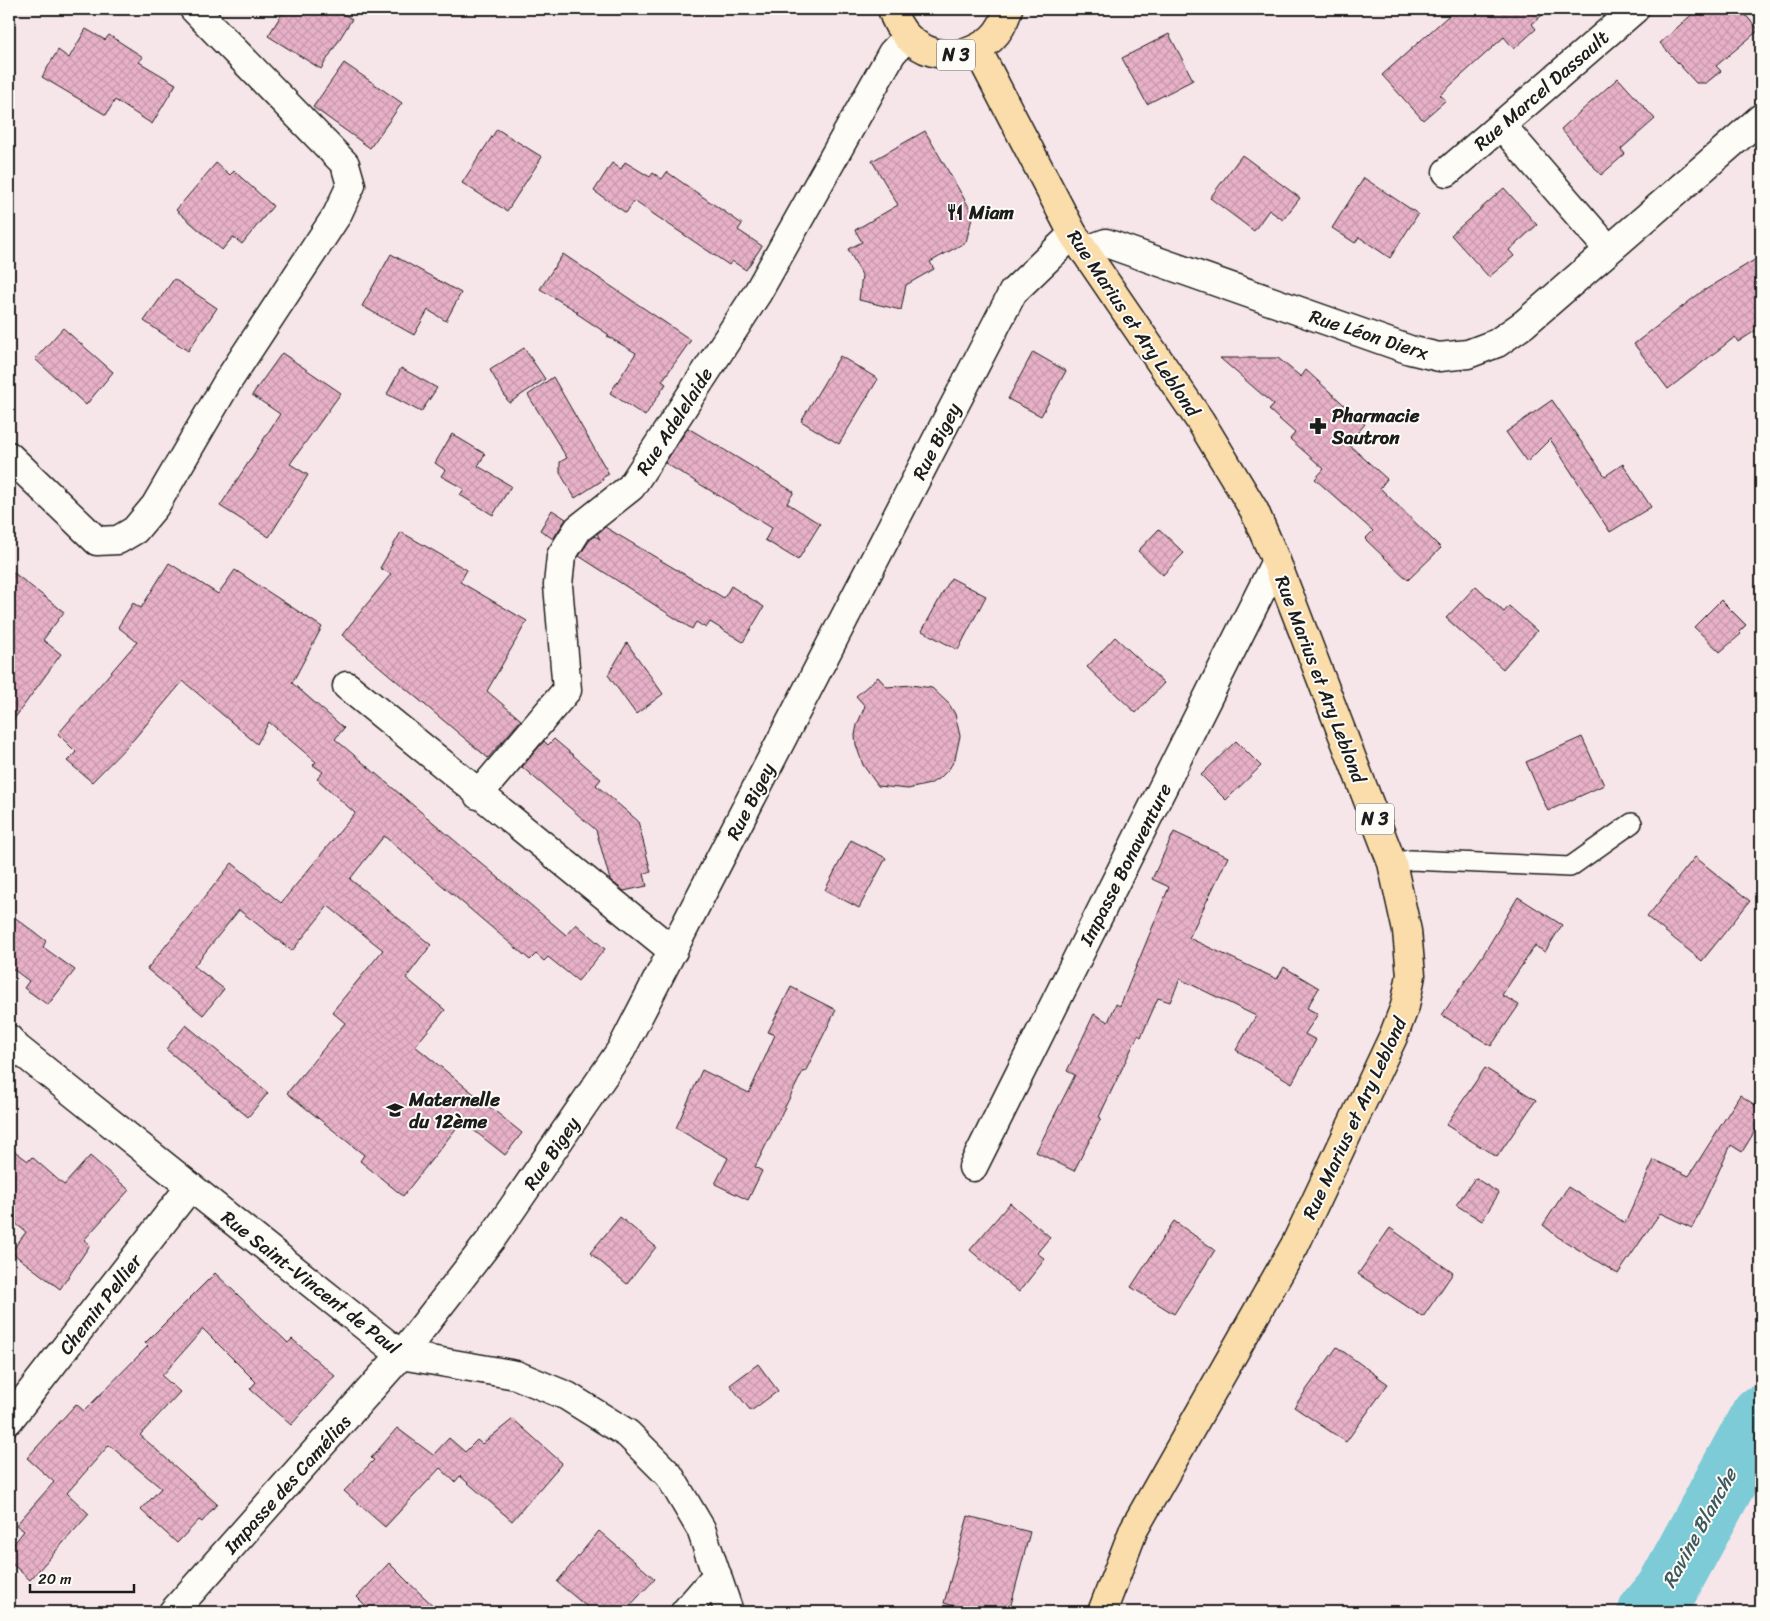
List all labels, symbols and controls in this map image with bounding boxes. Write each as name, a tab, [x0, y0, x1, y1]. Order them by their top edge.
street label: Rue Marcel Dassault	[1466, 22, 1617, 159]
road number: N 3	[937, 40, 975, 70]
place label: Miam	[968, 196, 1014, 229]
restaurant icon: Miam	[945, 202, 965, 222]
street label: Rue Marius et Ary Leblond	[1058, 223, 1210, 425]
street label: Rue Léon Dierx	[1305, 300, 1433, 369]
street label: Rue Adelelaide	[627, 360, 722, 482]
street label: Rue Bigey	[903, 397, 970, 486]
place label: Pharmacie Sautron	[1331, 399, 1420, 454]
pharmacy icon: Pharmacie Sautron	[1308, 416, 1328, 436]
street label: Rue Marius et Ary Leblond	[1266, 571, 1376, 790]
street label: Rue Bigey	[717, 757, 784, 846]
street label: Impasse Bonaventure	[1070, 777, 1181, 952]
road number: N 3	[1356, 804, 1394, 834]
street label: Rue Marius et Ary Leblond	[1293, 1010, 1417, 1225]
place label: Maternelle du 12ème	[408, 1083, 500, 1138]
school or university icon: Maternelle du 12ème	[385, 1100, 405, 1120]
street label: Rue Bigey	[515, 1110, 588, 1197]
street label: Rue Saint-Vincent de Paul	[214, 1202, 408, 1364]
street label: Chemin Pellier	[50, 1246, 151, 1362]
street label: Impasse des Camélias	[215, 1407, 360, 1562]
water label: Ravine Blanche	[1652, 1460, 1748, 1595]
scale bar	[30, 1561, 134, 1593]
text: 20 m	[38, 1566, 72, 1592]

